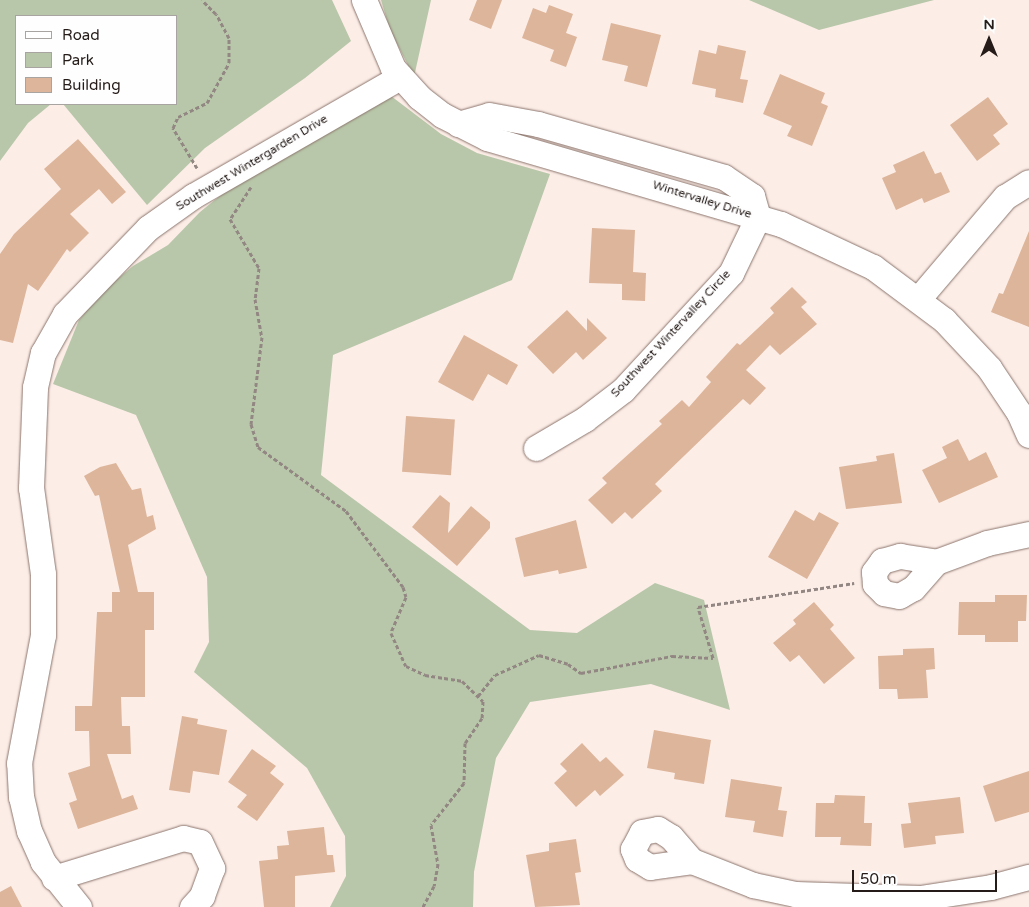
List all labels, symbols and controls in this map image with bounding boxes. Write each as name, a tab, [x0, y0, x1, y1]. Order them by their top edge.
legend	[15, 15, 178, 105]
north arrow	[964, 15, 1014, 65]
text: N	[983, 16, 995, 33]
text: Road	[62, 26, 100, 44]
text: Park	[62, 51, 94, 69]
text: Building	[62, 76, 121, 94]
street label: Southwest Wintergarden Drive	[174, 112, 330, 214]
street label: Wintervalley Drive	[651, 178, 753, 222]
street label: Southwest Wintervalley Circle	[608, 267, 734, 401]
scale bar	[854, 860, 999, 892]
text: 50 m	[860, 870, 897, 888]

